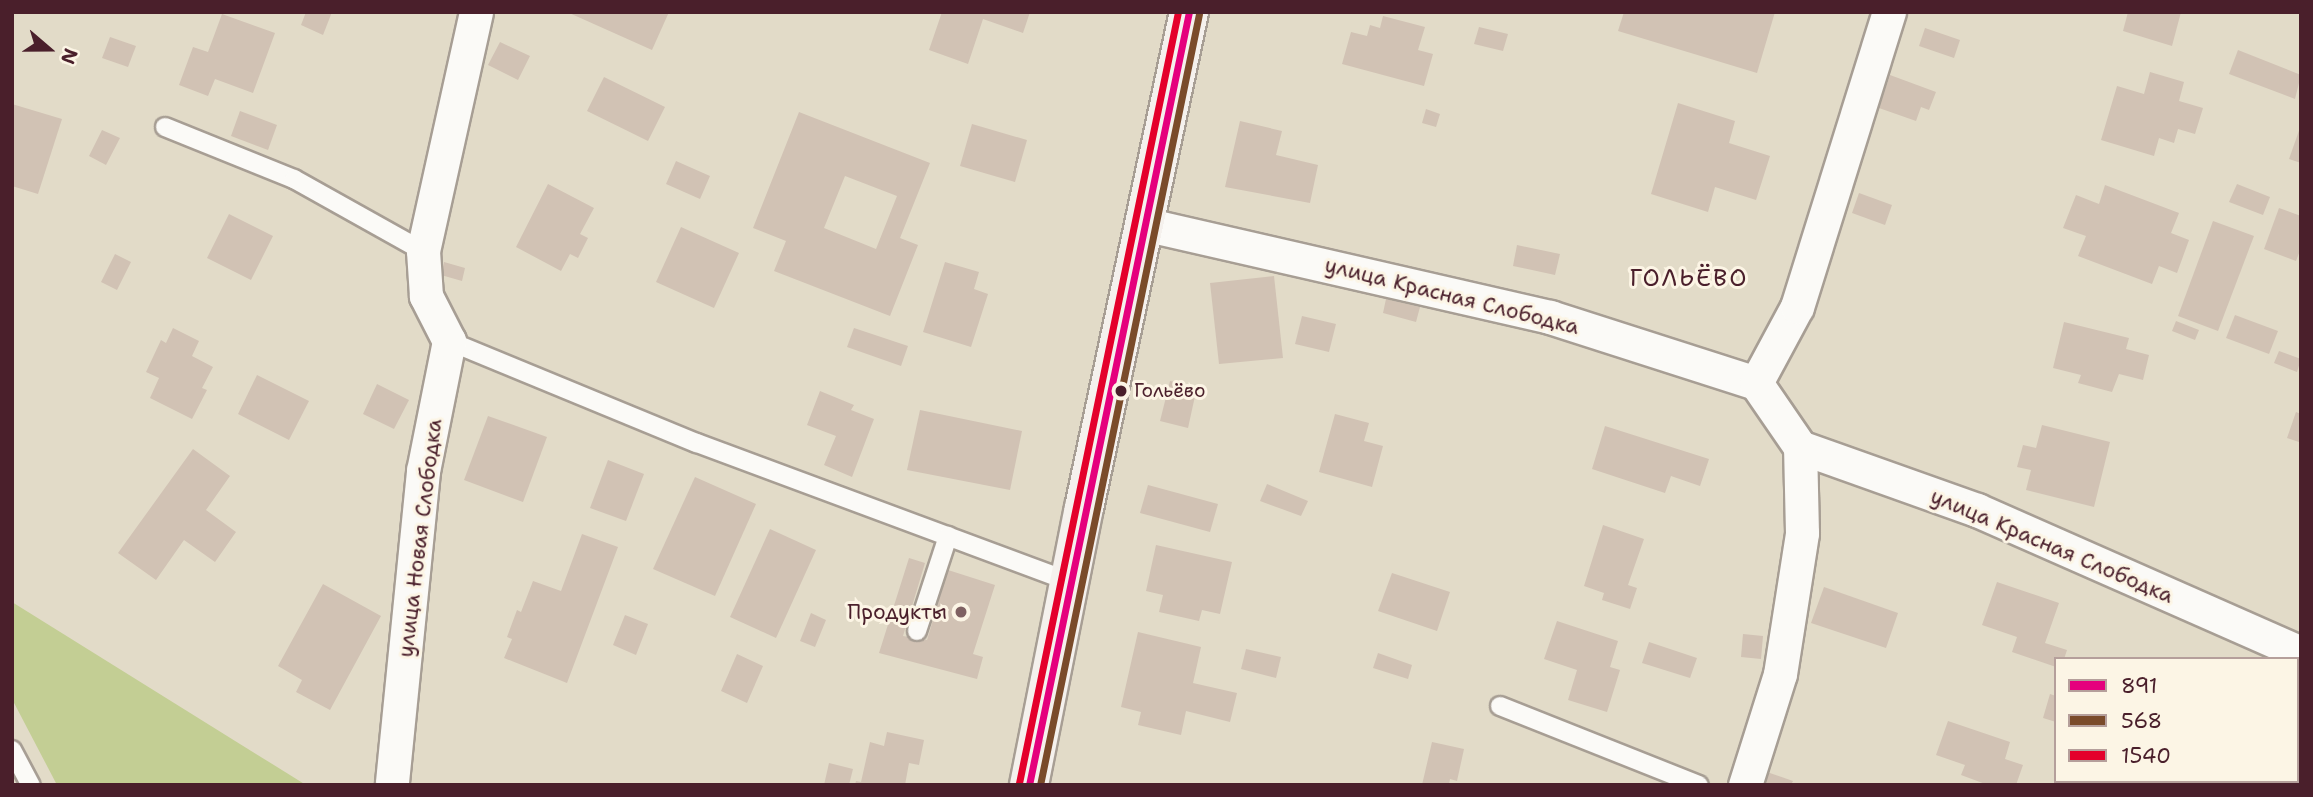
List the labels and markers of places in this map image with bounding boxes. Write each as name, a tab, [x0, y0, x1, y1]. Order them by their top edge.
place label: Гольёво	[1134, 380, 1205, 402]
marker: Гольёво	[1114, 384, 1128, 398]
place label: Продукты	[847, 599, 947, 625]
marker: Продукты	[953, 604, 969, 620]

